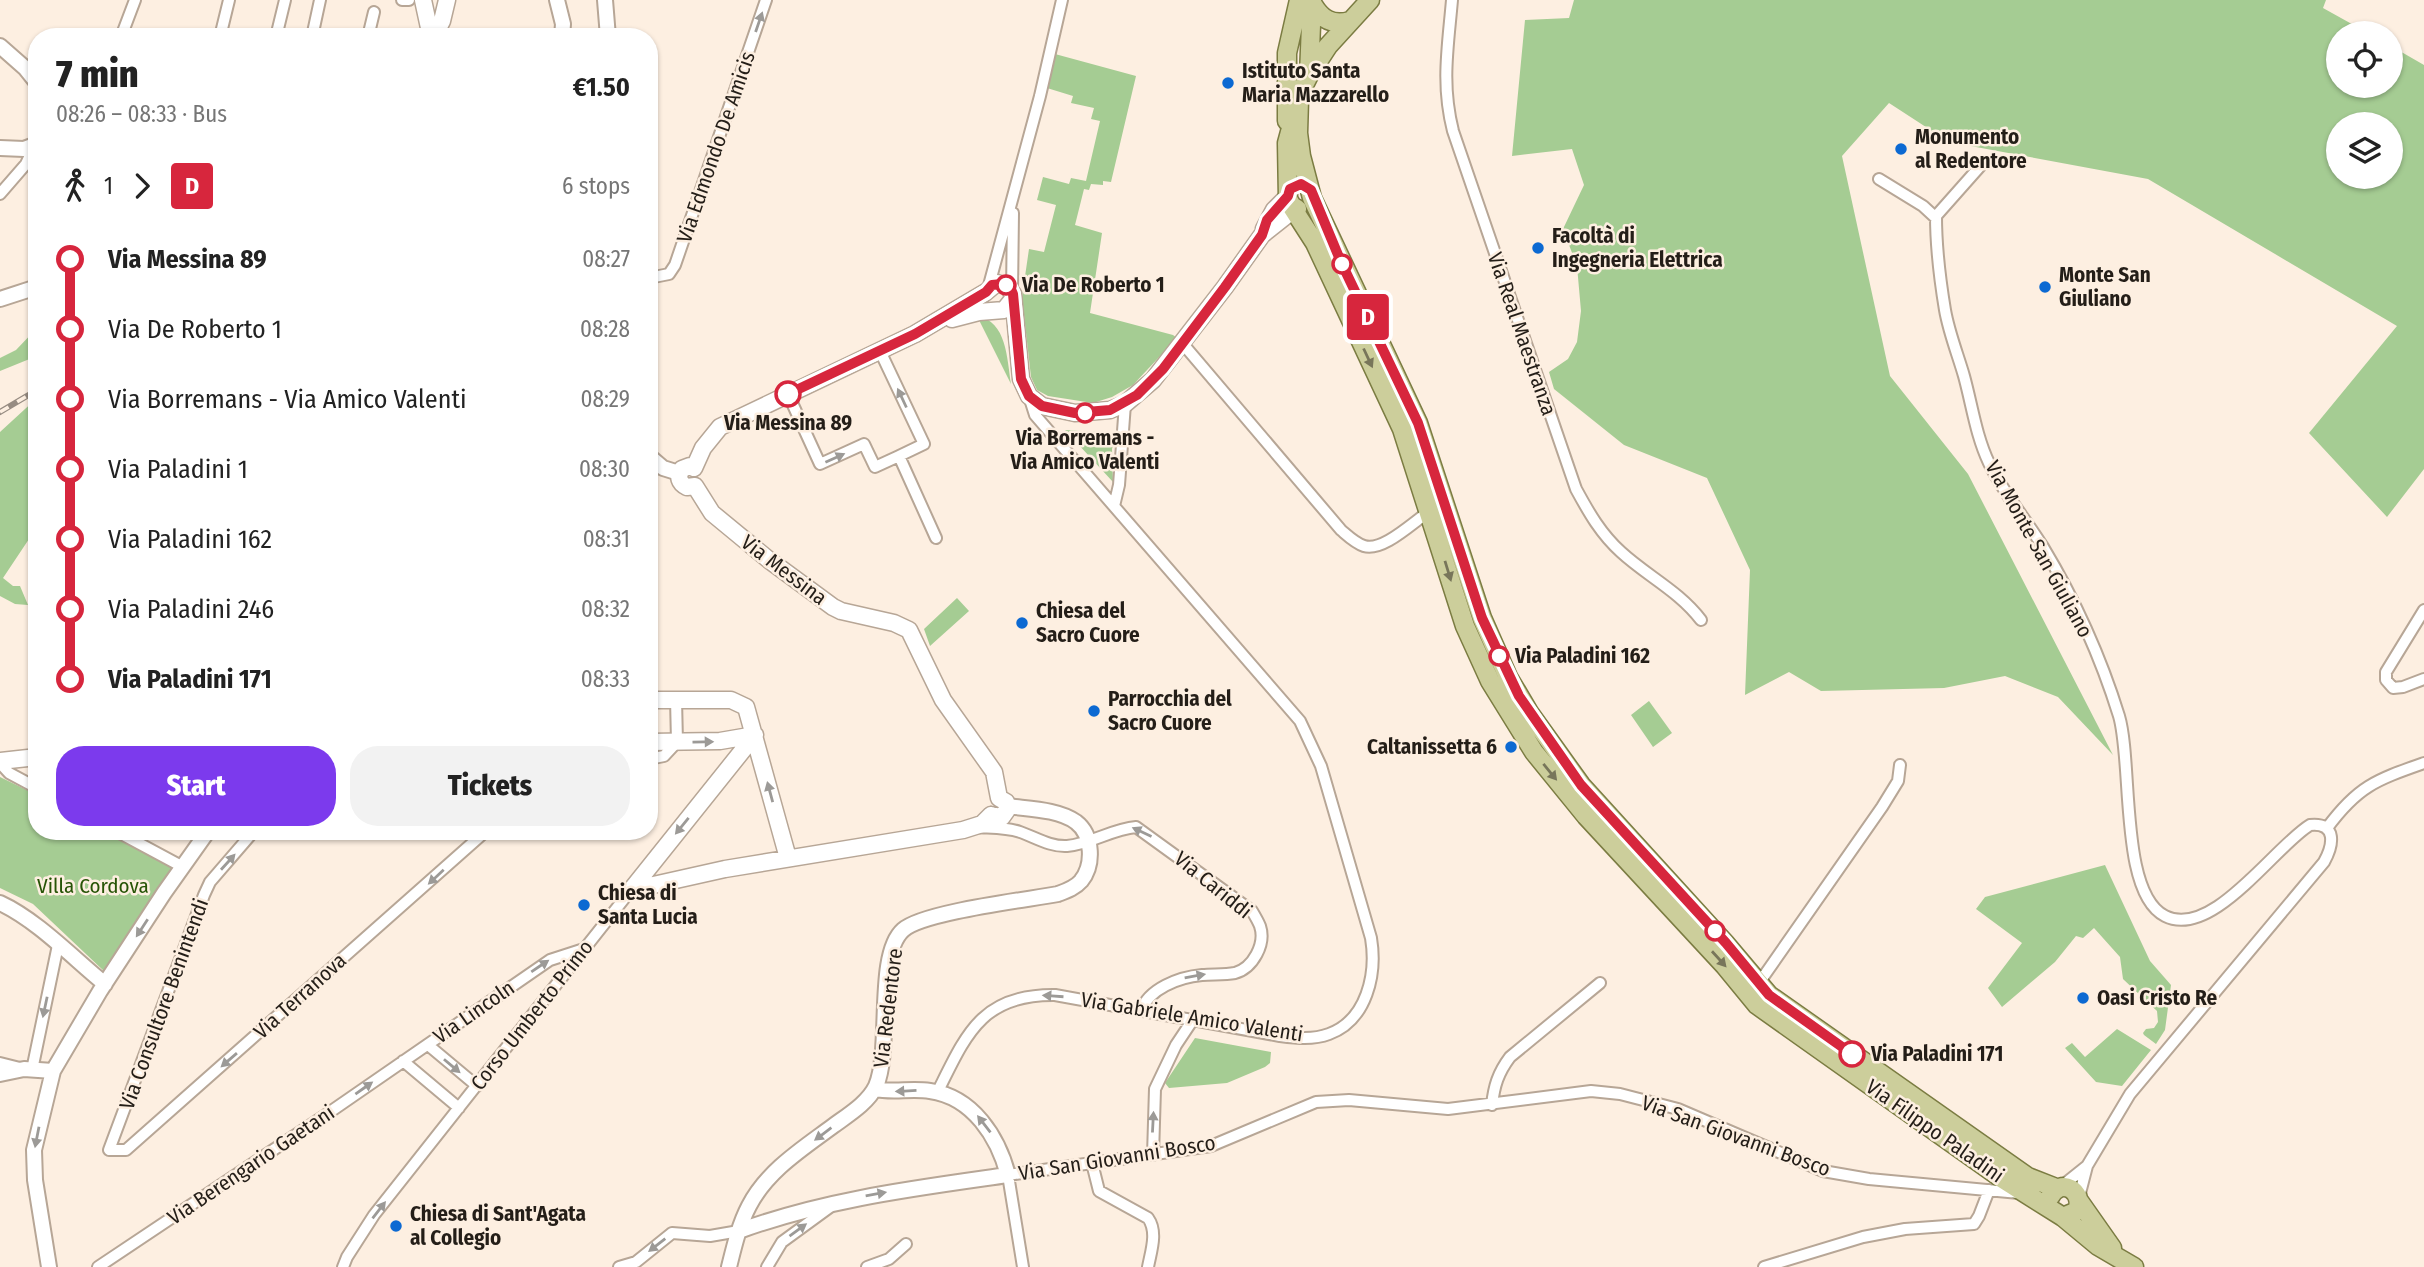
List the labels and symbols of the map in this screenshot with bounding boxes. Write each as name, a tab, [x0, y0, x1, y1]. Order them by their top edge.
one-way arrow	[754, 11, 765, 32]
street label: Via Edmondo De Amicis	[671, 48, 761, 246]
place label: Istituto Santa Maria Mazzarello	[1242, 58, 1389, 108]
marker: Istituto Santa Maria Mazzarello	[1220, 75, 1236, 91]
place label: Monumento al Redentore	[1915, 124, 2027, 174]
marker: Monumento al Redentore	[1893, 141, 1909, 157]
place label: Facoltà di Ingegneria Elettrica	[1552, 223, 1723, 273]
marker: Facoltà di Ingegneria Elettrica	[1530, 240, 1546, 256]
street label: Via Real Maestranza	[1482, 249, 1562, 419]
unlabelled marker	[1332, 254, 1352, 274]
place label: Monte San Giuliano	[2059, 262, 2151, 312]
place label: Via De Roberto 1	[1021, 272, 1165, 298]
marker: Via De Roberto 1	[996, 275, 1016, 295]
marker: Monte San Giuliano	[2037, 279, 2053, 295]
line badge: D	[1345, 294, 1391, 340]
one-way arrow	[1363, 348, 1374, 368]
marker: Via Messina 89	[775, 381, 801, 407]
one-way arrow	[896, 388, 908, 408]
marker: Via Borremans - Via Amico Valenti	[1075, 403, 1095, 423]
place label: Via Messina 89	[723, 410, 852, 436]
place label: Via Borremans - Via Amico Valenti	[1010, 425, 1159, 475]
one-way arrow	[824, 452, 845, 463]
street label: Via Monte San Giuliano	[1980, 456, 2098, 642]
street label: Via Messina	[736, 529, 832, 611]
one-way arrow	[1443, 560, 1454, 581]
place label: Chiesa del Sacro Cuore	[1036, 598, 1140, 648]
marker: Chiesa del Sacro Cuore	[1014, 615, 1030, 631]
place label: Via Paladini 162	[1514, 643, 1650, 669]
marker: Via Paladini 162	[1489, 646, 1509, 666]
place label: Parrocchia del Sacro Cuore	[1108, 686, 1232, 736]
marker: Parrocchia del Sacro Cuore	[1086, 703, 1102, 719]
place label: Caltanissetta 6	[1367, 734, 1497, 760]
one-way arrow	[692, 736, 714, 747]
marker: Caltanissetta 6	[1503, 739, 1519, 755]
one-way arrow	[1542, 763, 1557, 780]
one-way arrow	[764, 781, 775, 803]
one-way arrow	[675, 818, 690, 835]
one-way arrow	[1132, 826, 1153, 838]
street label: Via Cariddi	[1169, 846, 1257, 924]
one-way arrow	[220, 853, 236, 871]
one-way arrow	[427, 868, 444, 884]
park label: Villa Cordova	[37, 873, 149, 899]
place label: Chiesa di Santa Lucia	[598, 880, 698, 930]
street label: Via Consultore Benintendi	[114, 895, 214, 1113]
marker: Chiesa di Santa Lucia	[576, 897, 592, 913]
one-way arrow	[135, 918, 148, 937]
unlabelled marker	[1705, 921, 1725, 941]
street label: Corso Umberto Primo	[465, 935, 599, 1095]
street label: Via Redentore	[868, 947, 908, 1069]
street label: Via Terranova	[248, 948, 352, 1044]
one-way arrow	[1711, 950, 1727, 968]
one-way arrow	[531, 959, 549, 973]
one-way arrow	[1184, 971, 1206, 982]
street label: Via Lincoln	[428, 975, 520, 1049]
place label: Oasi Cristo Re	[2097, 985, 2218, 1011]
street label: Via Gabriele Amico Valenti	[1079, 987, 1305, 1047]
one-way arrow	[1042, 990, 1064, 1001]
marker: Oasi Cristo Re	[2075, 990, 2091, 1006]
one-way arrow	[40, 996, 51, 1018]
marker: Via Paladini 171	[1839, 1041, 1865, 1067]
place label: Via Paladini 171	[1870, 1041, 2003, 1067]
one-way arrow	[220, 1052, 238, 1068]
one-way arrow	[444, 1058, 461, 1073]
street label: Via Filippo Paladini	[1861, 1074, 2009, 1188]
one-way arrow	[354, 1082, 374, 1095]
one-way arrow	[895, 1086, 917, 1097]
street label: Via San Giovanni Bosco	[1638, 1090, 1834, 1182]
street label: Via Berengario Gaetani	[163, 1100, 339, 1230]
one-way arrow	[1148, 1111, 1159, 1133]
one-way arrow	[976, 1116, 991, 1134]
one-way arrow	[31, 1126, 42, 1148]
one-way arrow	[814, 1126, 832, 1140]
street label: Via San Giovanni Bosco	[1017, 1130, 1217, 1186]
one-way arrow	[865, 1188, 887, 1199]
one-way arrow	[372, 1200, 386, 1219]
place label: Chiesa di Sant'Agata al Collegio	[410, 1201, 586, 1251]
marker: Chiesa di Sant'Agata al Collegio	[388, 1218, 404, 1234]
one-way arrow	[789, 1223, 807, 1237]
one-way arrow	[648, 1237, 666, 1251]

